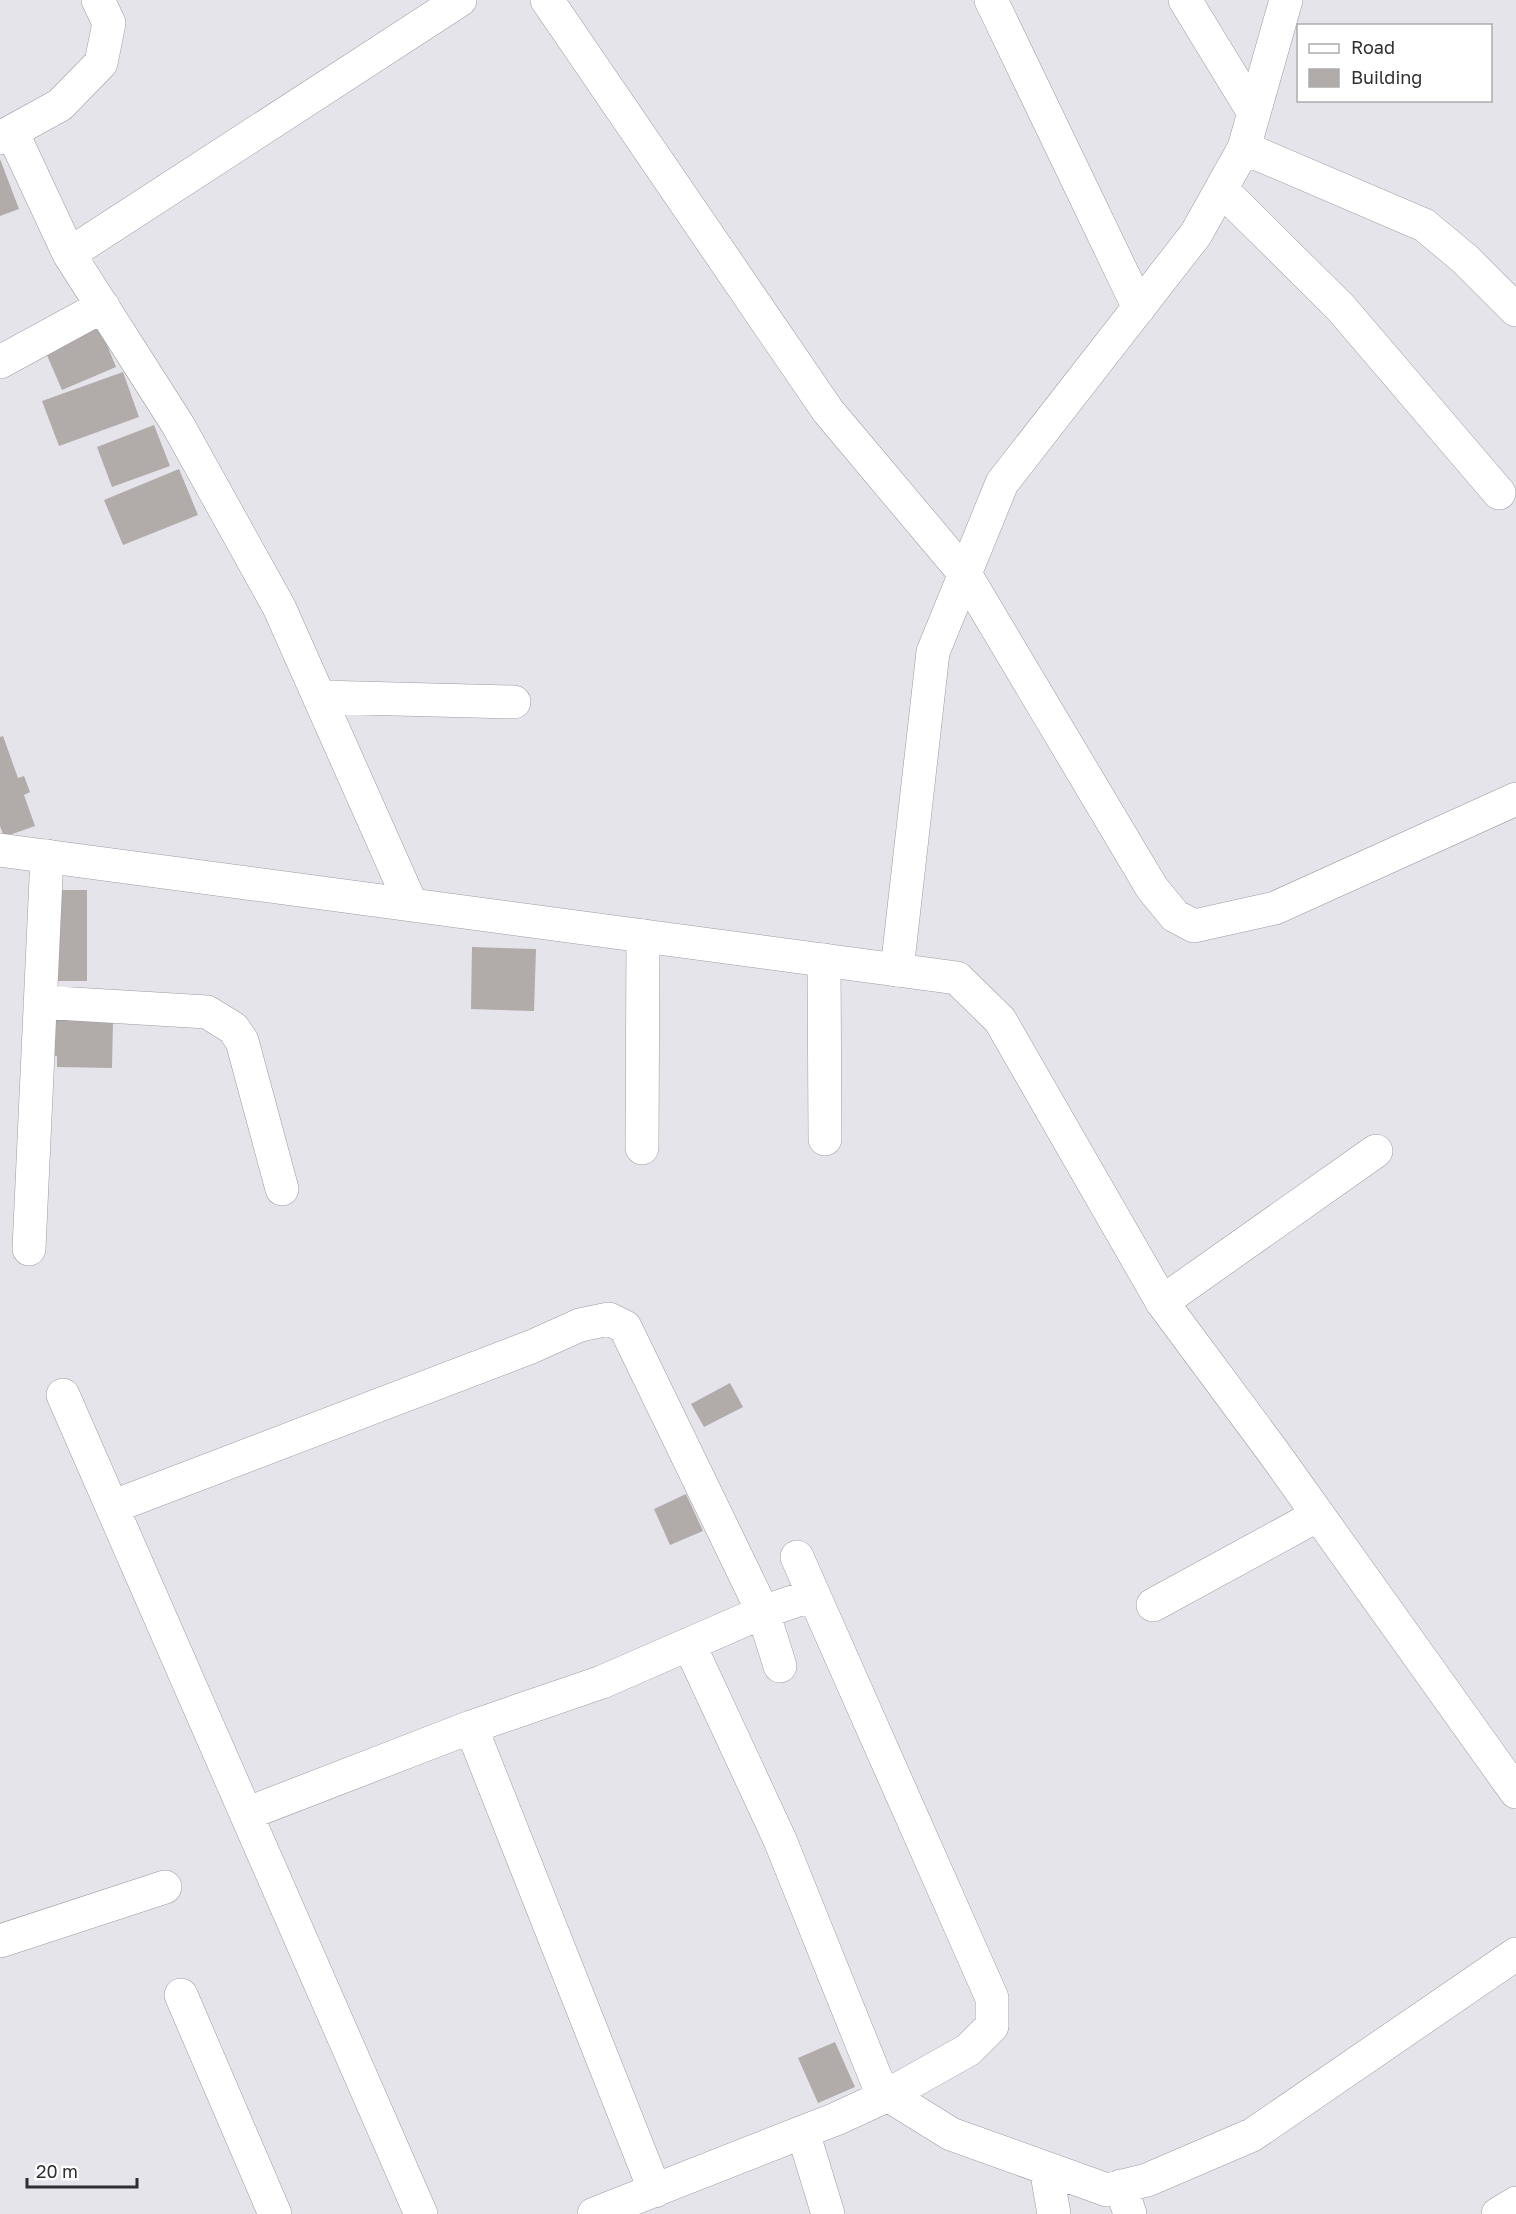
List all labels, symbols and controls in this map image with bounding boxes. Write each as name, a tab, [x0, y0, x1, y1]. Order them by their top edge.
legend	[1297, 24, 1492, 102]
text: Road	[1351, 36, 1395, 58]
text: Building	[1351, 66, 1422, 88]
scale bar	[27, 2151, 136, 2189]
text: 20 m	[36, 2160, 78, 2182]

